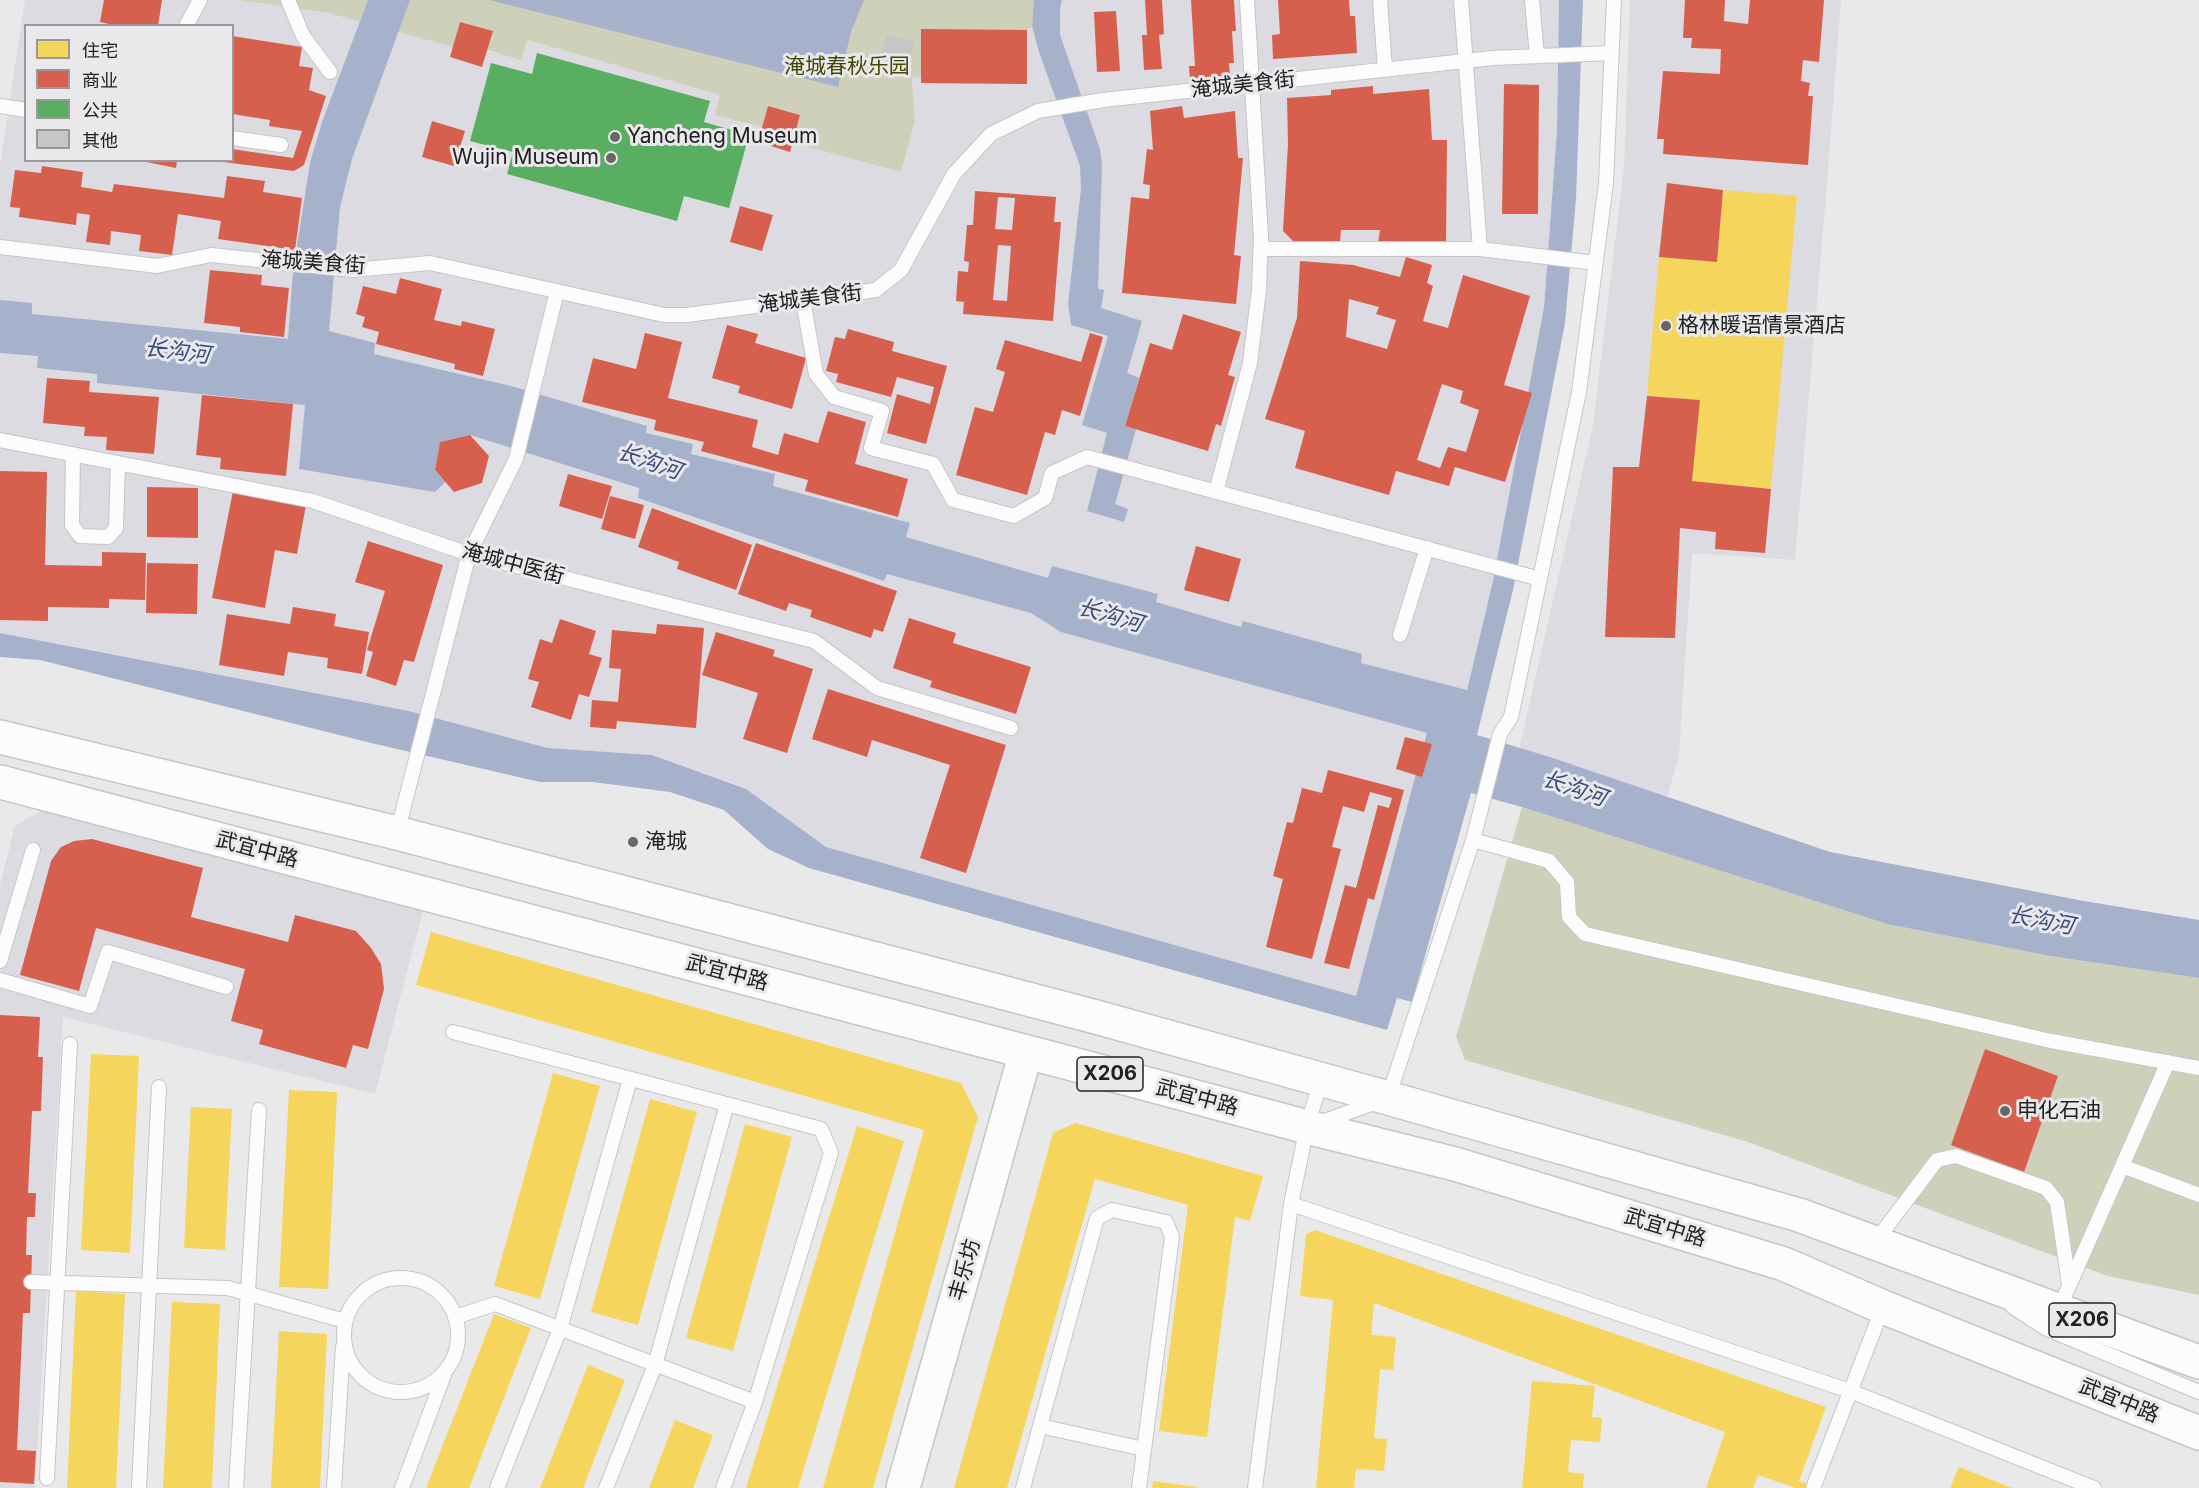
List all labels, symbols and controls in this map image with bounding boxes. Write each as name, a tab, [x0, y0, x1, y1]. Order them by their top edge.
legend	[24, 24, 234, 162]
text: 住宅	[82, 40, 118, 61]
park label: 淹城春秋乐园	[784, 54, 910, 80]
street label: 淹城美食街	[1189, 67, 1297, 103]
text: 商业	[82, 70, 118, 91]
text: 公共	[82, 100, 118, 121]
place label: Yancheng Museum	[627, 124, 817, 150]
text: 其他	[82, 130, 118, 151]
marker: Yancheng Museum	[608, 130, 622, 144]
place label: Wujin Museum	[452, 145, 599, 171]
marker: Wujin Museum	[604, 151, 618, 165]
street label: 淹城美食街	[260, 247, 366, 279]
street label: 淹城美食街	[756, 280, 864, 318]
place label: 格林暖语情景酒店	[1678, 313, 1846, 339]
marker: 格林暖语情景酒店	[1659, 319, 1673, 333]
water label: 长沟河	[143, 335, 211, 369]
water label: 长沟河	[614, 439, 684, 485]
street label: 淹城中医街	[459, 538, 567, 590]
water label: 长沟河	[1075, 594, 1145, 638]
water label: 长沟河	[1539, 766, 1609, 812]
street label: 武宜中路	[213, 827, 301, 873]
place label: 淹城	[645, 829, 687, 855]
marker: 淹城	[626, 835, 640, 849]
water label: 长沟河	[2006, 902, 2076, 940]
street label: 武宜中路	[683, 950, 771, 996]
road number: X206	[1077, 1057, 1143, 1091]
street label: 武宜中路	[1153, 1075, 1241, 1121]
place label: 申化石油	[2017, 1098, 2101, 1124]
marker: 申化石油	[1998, 1104, 2012, 1118]
street label: 武宜中路	[1621, 1204, 1709, 1252]
street label: 丰乐坊	[944, 1236, 986, 1304]
road number: X206	[2049, 1303, 2115, 1337]
street label: 武宜中路	[2075, 1374, 2163, 1428]

